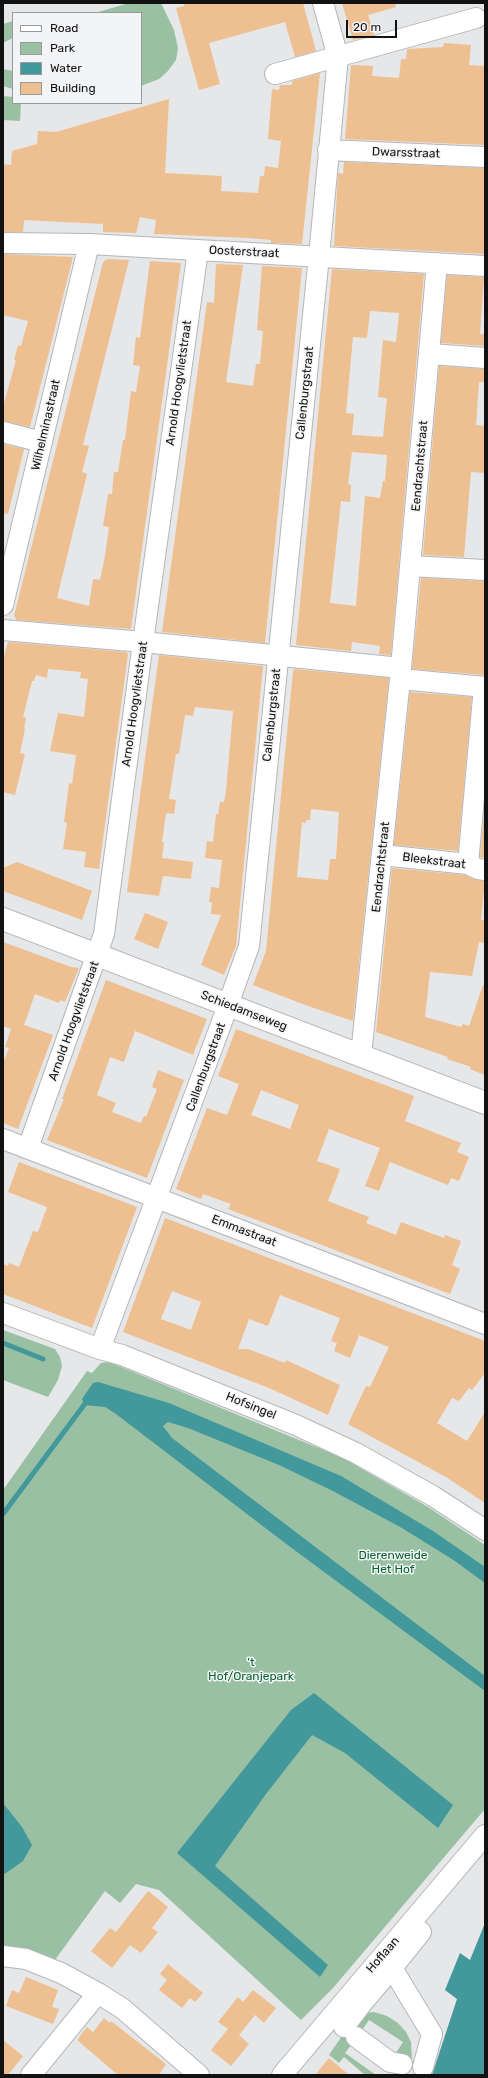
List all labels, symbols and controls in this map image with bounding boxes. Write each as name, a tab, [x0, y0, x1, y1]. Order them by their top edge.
legend	[12, 12, 142, 104]
scale bar	[348, 12, 399, 38]
text: 20 m	[353, 20, 381, 34]
text: Road	[50, 21, 78, 35]
text: Park	[50, 41, 75, 55]
text: Water	[50, 61, 82, 75]
text: Building	[50, 81, 96, 95]
street label: Dwarsstraat	[372, 145, 440, 161]
street label: Oosterstraat	[209, 243, 279, 261]
street label: Arnold Hoogvlietstraat	[163, 319, 195, 447]
street label: Callenburgstraat	[293, 346, 317, 440]
street label: Wilhelminastraat	[29, 378, 63, 472]
street label: Eendrachtstraat	[409, 420, 431, 512]
street label: Arnold Hoogvlietstraat	[119, 640, 151, 768]
street label: Callenburgstraat	[260, 668, 284, 762]
street label: Eendrachtstraat	[369, 821, 393, 913]
street label: Bleekstraat	[402, 850, 466, 872]
street label: Arnold Hoogvlietstraat	[46, 959, 102, 1083]
street label: Schiedamseweg	[199, 988, 289, 1034]
street label: Callenburgstraat	[183, 1021, 229, 1113]
street label: Emmastraat	[210, 1212, 278, 1250]
street label: Hofsingel	[224, 1389, 278, 1423]
park label: Dierenweide Het Hof	[358, 1549, 428, 1577]
park label: 't Hof/Oranjepark	[208, 1656, 294, 1684]
street label: Hoflaan	[363, 1934, 403, 1976]

